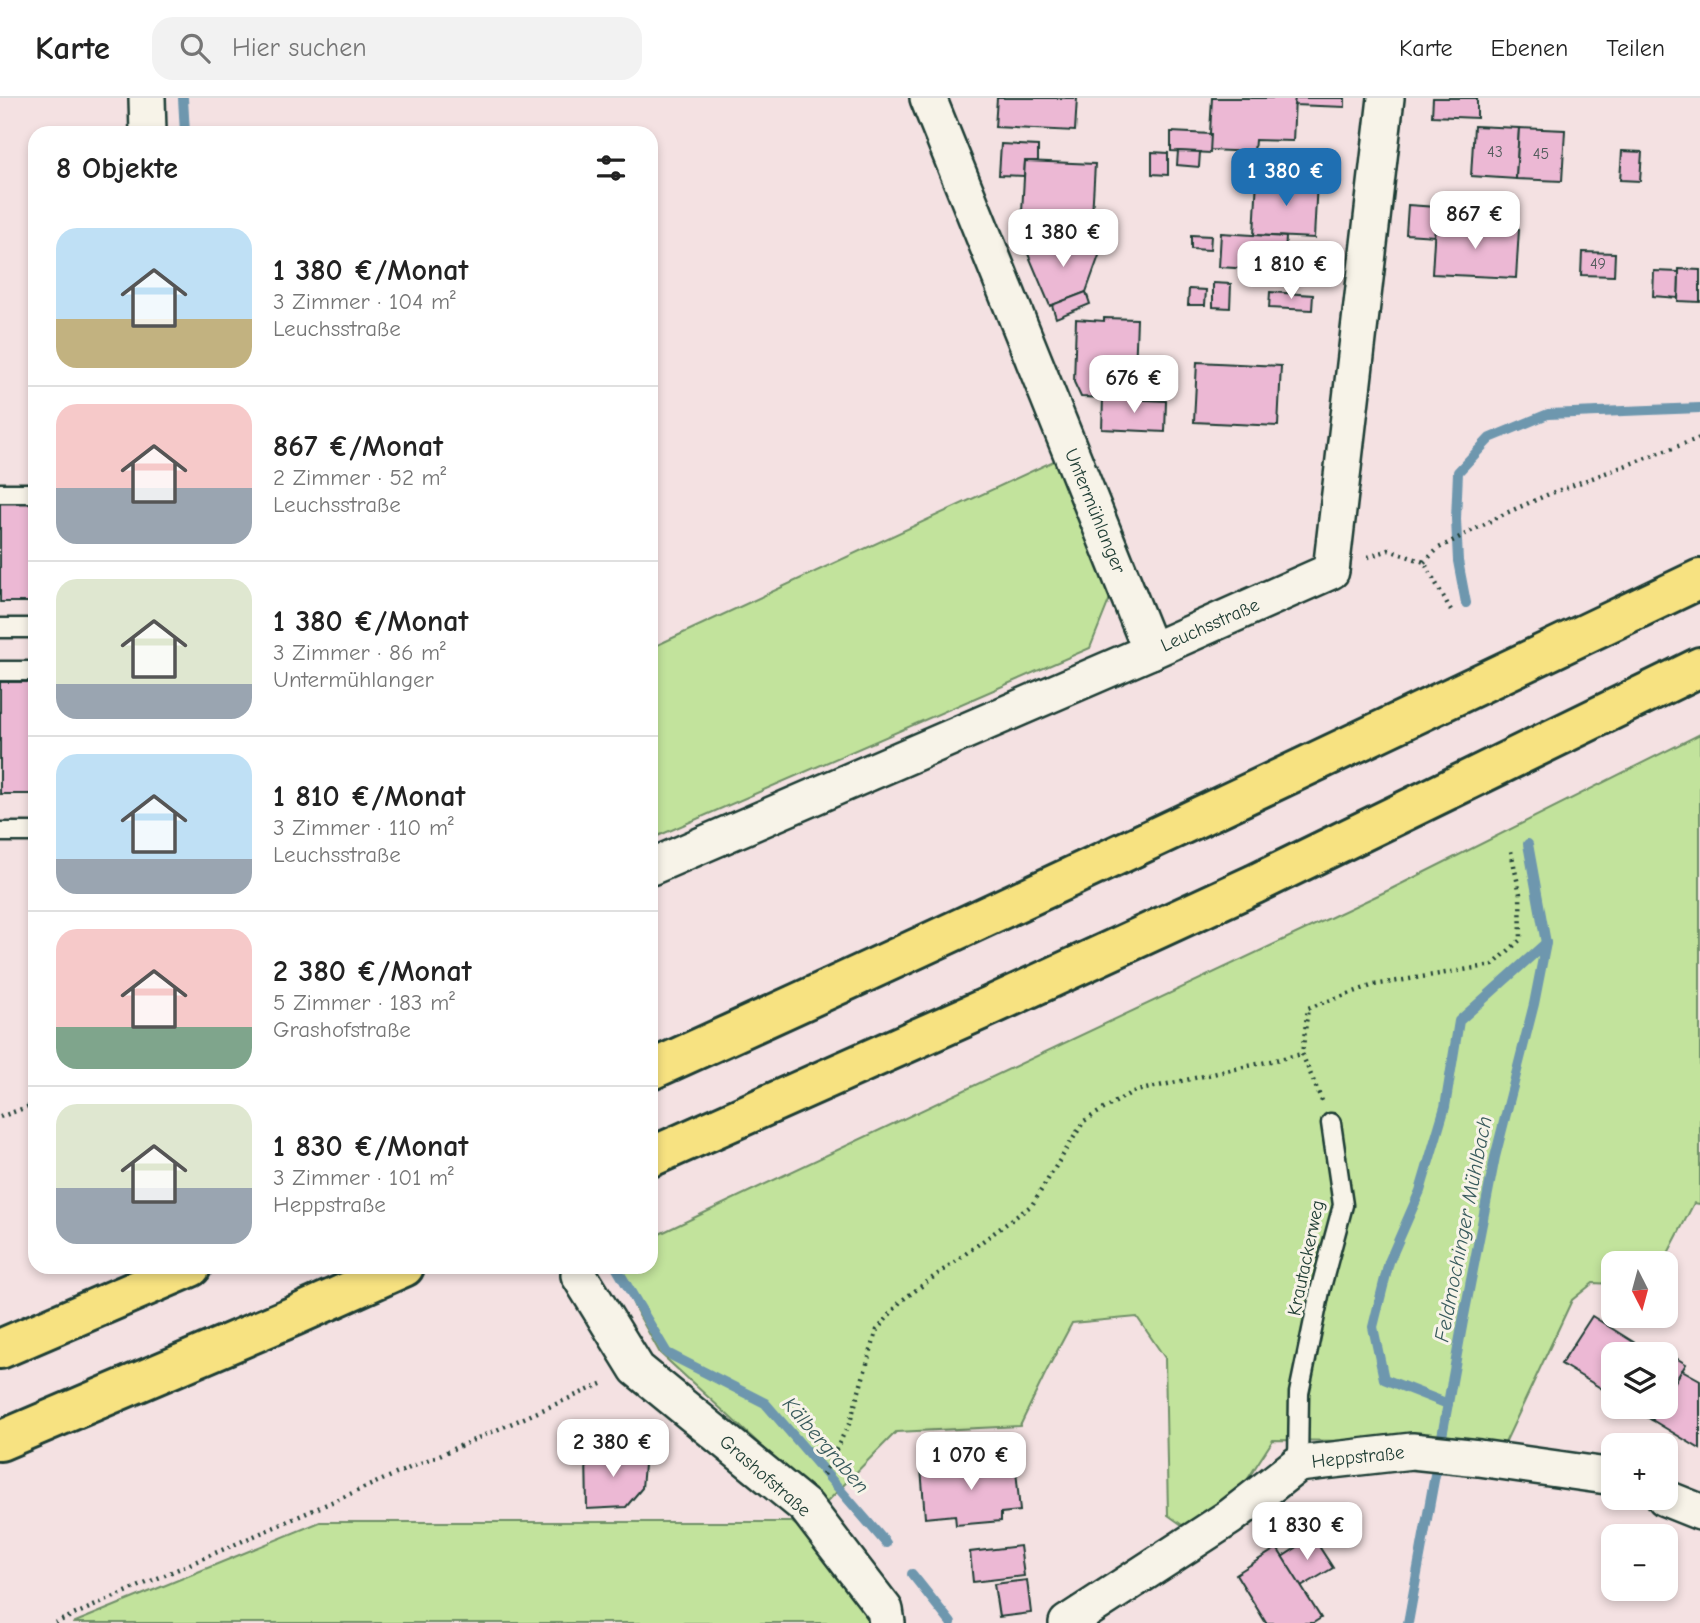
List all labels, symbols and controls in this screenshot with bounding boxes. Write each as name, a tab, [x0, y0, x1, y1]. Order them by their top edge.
search box	[152, 17, 642, 80]
text: Karte	[35, 29, 110, 67]
icon: search	[176, 29, 214, 67]
text: Hier suchen	[232, 33, 367, 63]
text: Karte	[1399, 34, 1452, 62]
text: Ebenen	[1490, 34, 1568, 62]
text: Teilen	[1606, 34, 1665, 62]
house number: 43	[1487, 143, 1503, 161]
house number: 45	[1533, 145, 1549, 163]
pin: 1 380 €	[1221, 148, 1351, 208]
icon: filters	[592, 149, 630, 187]
text: 8 Objekte	[56, 151, 178, 186]
text: 1 380 €	[1247, 157, 1325, 184]
pin: 867 €	[1426, 192, 1524, 251]
text: 867 €	[1446, 200, 1504, 227]
pin: 1 380 €	[998, 209, 1128, 269]
text: 1 380 €	[1024, 218, 1102, 245]
pin: 1 810 €	[1226, 242, 1356, 301]
text: 1 810 €	[1253, 250, 1329, 277]
text: 1 380 €/Monat	[273, 253, 468, 288]
house number: 49	[1590, 255, 1606, 273]
icon: home	[112, 256, 196, 340]
text: 3 Zimmer · 104 m²	[273, 288, 456, 315]
text: Leuchsstraße	[273, 315, 401, 342]
pin: 676 €	[1085, 356, 1183, 415]
text: 676 €	[1105, 364, 1163, 391]
text: 867 €/Monat	[273, 429, 443, 464]
icon: home	[112, 432, 196, 516]
street label: Untermühlanger	[1060, 445, 1130, 577]
text: 2 Zimmer · 52 m²	[273, 464, 446, 491]
text: Leuchsstraße	[273, 491, 401, 518]
street label: Leuchsstraße	[1157, 593, 1263, 657]
text: 1 380 €/Monat	[273, 604, 468, 639]
icon: home	[112, 607, 196, 691]
text: 3 Zimmer · 86 m²	[273, 639, 446, 666]
text: Untermühlanger	[273, 666, 434, 693]
text: 1 810 €/Monat	[273, 779, 465, 814]
icon: home	[112, 782, 196, 866]
text: 3 Zimmer · 110 m²	[273, 814, 454, 841]
text: Leuchsstraße	[273, 841, 401, 868]
text: 2 380 €/Monat	[273, 954, 471, 989]
icon: home	[112, 957, 196, 1041]
text: 5 Zimmer · 183 m²	[273, 989, 455, 1016]
text: Grashofstraße	[273, 1016, 411, 1043]
water label: Feldmochinger Mühlbach	[1429, 1114, 1497, 1344]
text: 1 830 €/Monat	[273, 1129, 468, 1164]
icon: home	[112, 1132, 196, 1216]
text: 3 Zimmer · 101 m²	[273, 1164, 454, 1191]
text: Heppstraße	[273, 1191, 386, 1218]
street label: Krautackerweg	[1283, 1198, 1329, 1318]
north arrow	[1601, 1251, 1678, 1328]
map controls	[1601, 1251, 1678, 1601]
button: layers	[1601, 1342, 1678, 1419]
water label: Kälbergraben	[778, 1392, 874, 1498]
pin: 2 380 €	[548, 1420, 678, 1479]
text: 2 380 €	[573, 1428, 653, 1455]
street label: Grashofstraße	[715, 1430, 815, 1522]
pin: 1 070 €	[906, 1432, 1036, 1492]
button: +	[1601, 1433, 1678, 1510]
text: 1 070 €	[932, 1441, 1010, 1468]
street label: Heppstraße	[1311, 1441, 1405, 1473]
pin: 1 830 €	[1242, 1502, 1372, 1562]
text: 1 830 €	[1268, 1511, 1346, 1538]
button: −	[1601, 1524, 1678, 1601]

